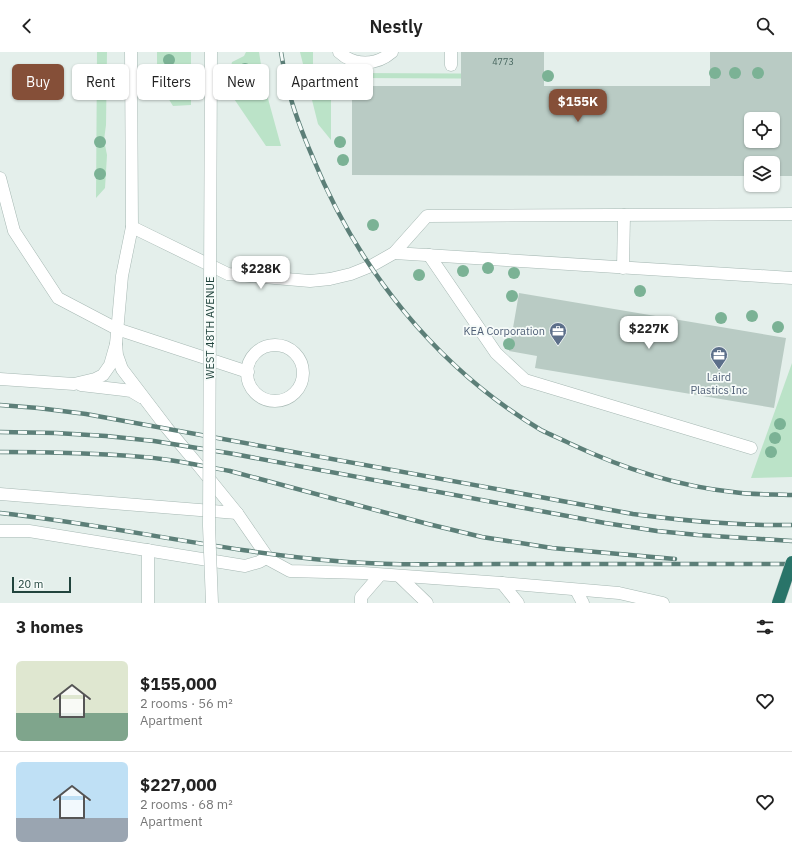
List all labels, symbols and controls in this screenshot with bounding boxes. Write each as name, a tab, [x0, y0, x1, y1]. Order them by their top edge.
icon: back	[16, 15, 38, 37]
text: Nestly	[369, 15, 423, 38]
icon: search	[754, 15, 776, 37]
house number: 4773	[492, 56, 514, 67]
chip: Buy	[12, 64, 64, 100]
chip: Rent	[72, 64, 129, 100]
chip: Filters	[137, 64, 205, 100]
chip: New	[213, 64, 269, 100]
chip: Apartment	[277, 64, 373, 100]
pin: $155K	[550, 89, 606, 123]
text: $155K	[558, 93, 598, 110]
map controls	[744, 112, 780, 192]
button: locate	[744, 112, 780, 148]
button: layers	[744, 156, 780, 192]
pin: $228K	[233, 256, 289, 290]
text: $228K	[241, 260, 281, 277]
street label: WEST 48TH AVENUE	[203, 277, 217, 379]
pin: $227K	[621, 316, 677, 350]
text: $227K	[629, 320, 669, 337]
office icon: KEA Corporation	[548, 321, 568, 346]
place label: KEA Corporation	[464, 324, 545, 338]
office icon: Laird Plastics Inc	[709, 345, 729, 370]
place label: Laird Plastics Inc	[690, 370, 748, 397]
scale bar	[12, 575, 71, 594]
text: 20 m	[18, 577, 43, 591]
text: 3 homes	[16, 616, 83, 638]
icon: filters	[754, 616, 776, 638]
text: $155,000	[140, 673, 217, 695]
icon: home	[48, 677, 96, 725]
icon: heart	[754, 690, 776, 712]
text: 2 rooms · 56 m²	[140, 695, 233, 712]
text: Apartment	[140, 712, 203, 729]
text: $227,000	[140, 774, 217, 796]
icon: home	[48, 778, 96, 826]
icon: heart	[754, 791, 776, 813]
text: 2 rooms · 68 m²	[140, 796, 233, 813]
text: Apartment	[140, 813, 203, 830]

